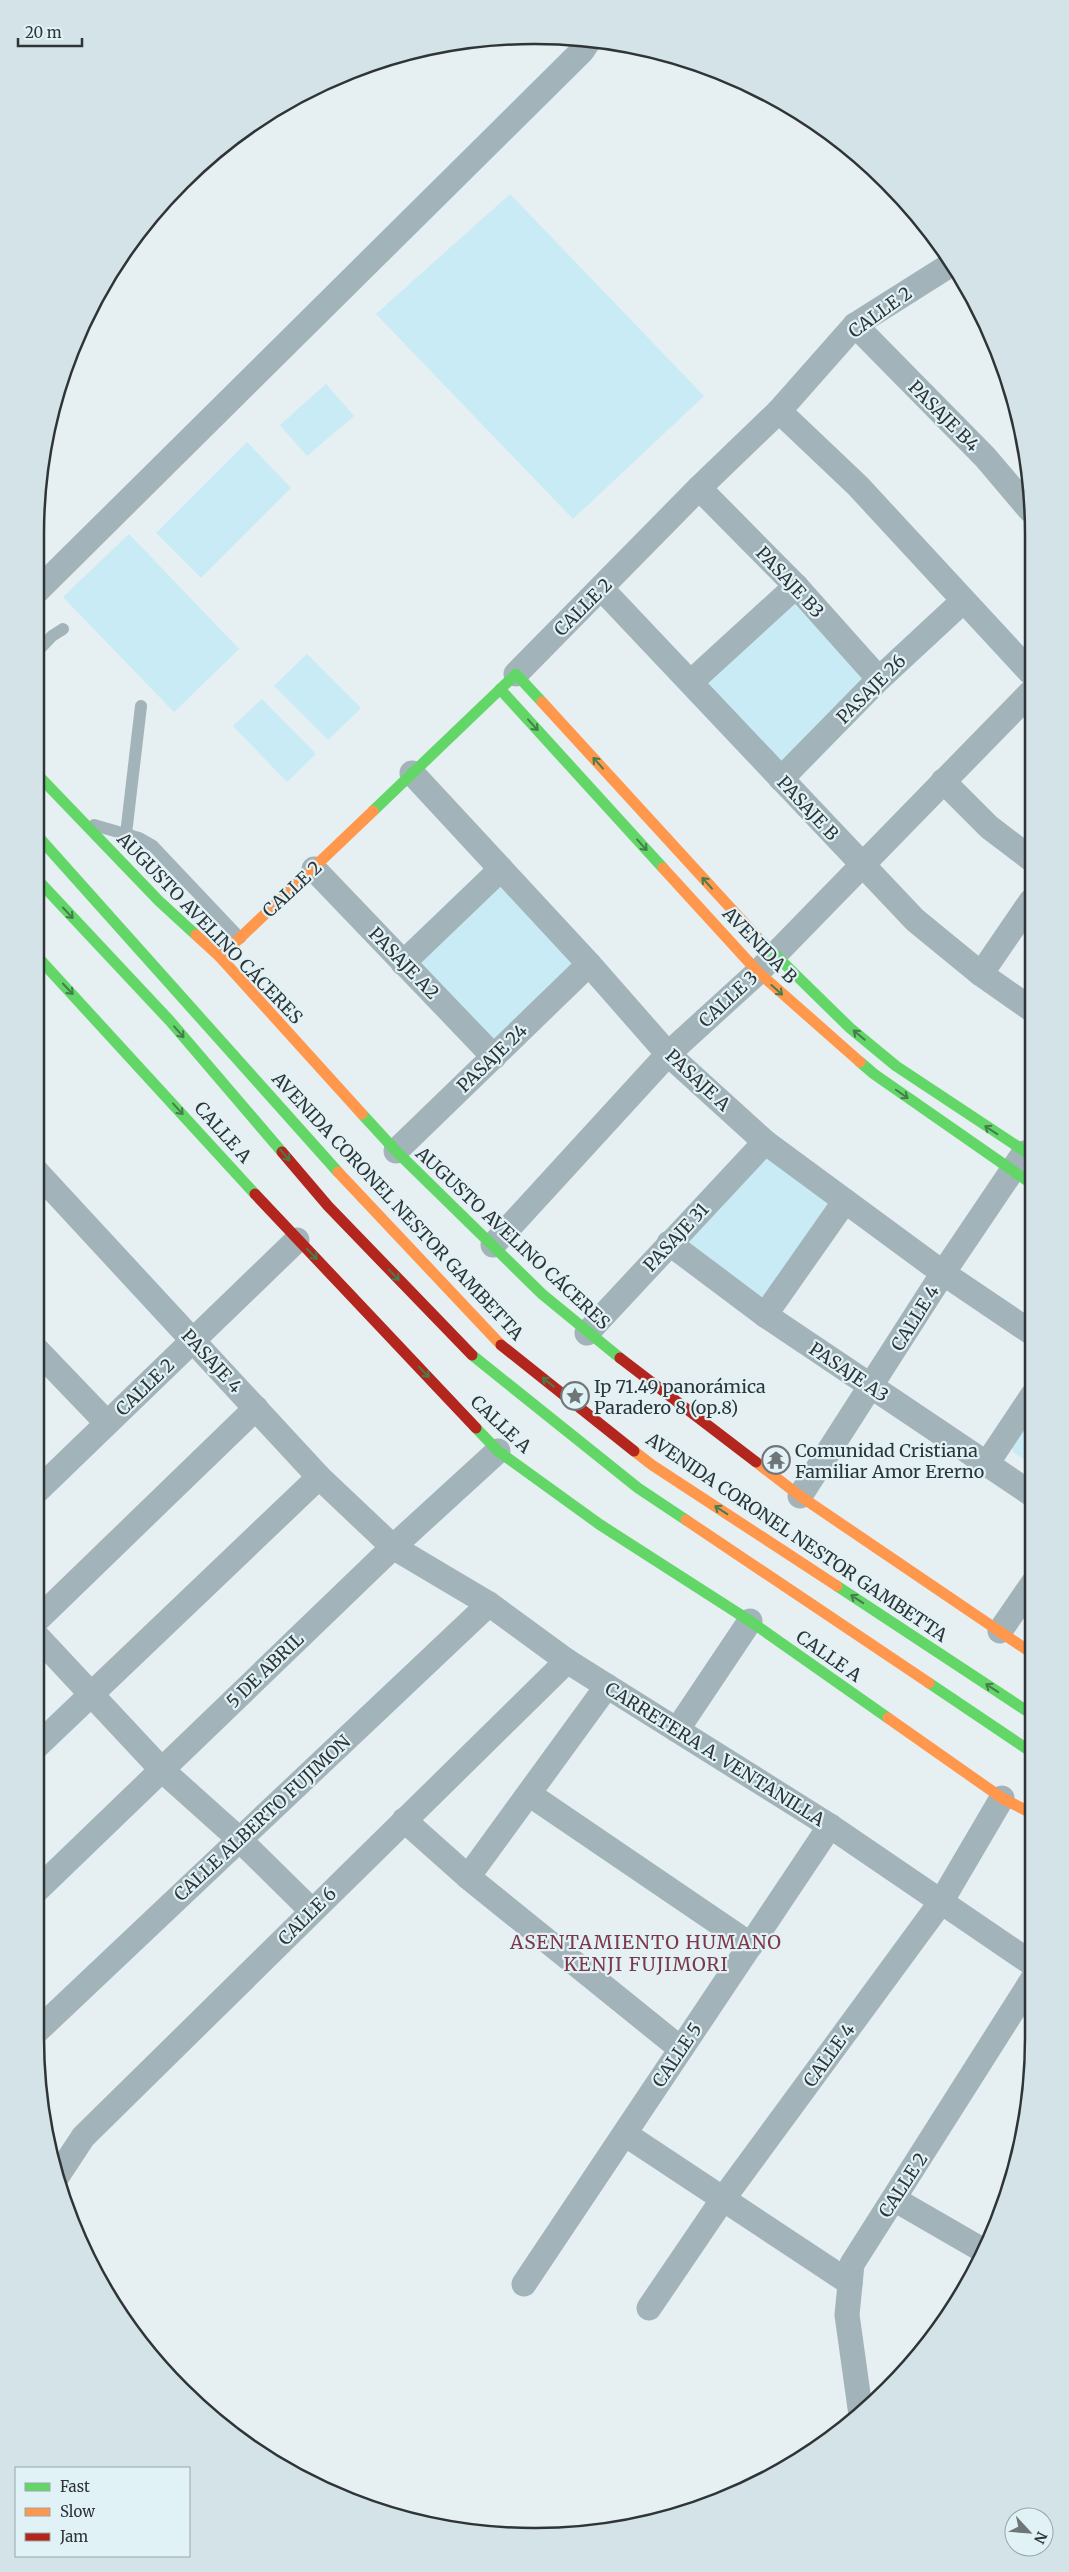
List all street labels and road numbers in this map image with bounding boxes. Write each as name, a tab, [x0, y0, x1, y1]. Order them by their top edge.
street label: CALLE 2	[844, 281, 916, 343]
street label: PASAJE B4	[904, 376, 984, 456]
street label: PASAJE B3	[751, 541, 829, 623]
street label: CALLE 2	[549, 573, 617, 641]
street label: PASAJE 26	[831, 649, 911, 729]
street label: PASAJE B	[772, 771, 844, 845]
street label: AUGUSTO AVELINO CÁCERES	[112, 827, 308, 1029]
street label: CALLE 2	[258, 856, 326, 922]
street label: AVENIDA B	[717, 901, 802, 988]
street label: PASAJE A2	[364, 922, 444, 1004]
street label: CALLE 3	[694, 966, 762, 1032]
street label: PASAJE 24	[452, 1019, 532, 1097]
street label: PASAJE A	[661, 1044, 735, 1116]
street label: AVENIDA CORONEL NESTOR GAMBETTA	[267, 1066, 529, 1345]
street label: CALLE A	[189, 1096, 257, 1168]
street label: AUGUSTO AVELINO CÁCERES	[410, 1141, 615, 1334]
street label: PASAJE 31	[638, 1198, 714, 1276]
street label: CALLE 4	[886, 1281, 944, 1355]
street label: PASAJE 4	[177, 1324, 247, 1398]
street label: PASAJE A3	[805, 1337, 893, 1407]
street label: CALLE 2	[111, 1353, 179, 1421]
street label: CALLE A	[466, 1390, 536, 1458]
street label: AVENIDA CORONEL NESTOR GAMBETTA	[641, 1427, 952, 1647]
street label: CALLE A	[792, 1625, 866, 1687]
street label: 5 DE ABRIL	[222, 1627, 308, 1713]
street label: CARRETERA A. VENTANILLA	[601, 1677, 829, 1831]
street label: CALLE ALBERTO FUJIMON	[169, 1730, 355, 1906]
street label: CALLE 6	[273, 1882, 341, 1950]
street label: CALLE 5	[647, 2018, 707, 2092]
street label: CALLE 4	[798, 2019, 860, 2091]
street label: CALLE 2	[874, 2148, 932, 2222]

